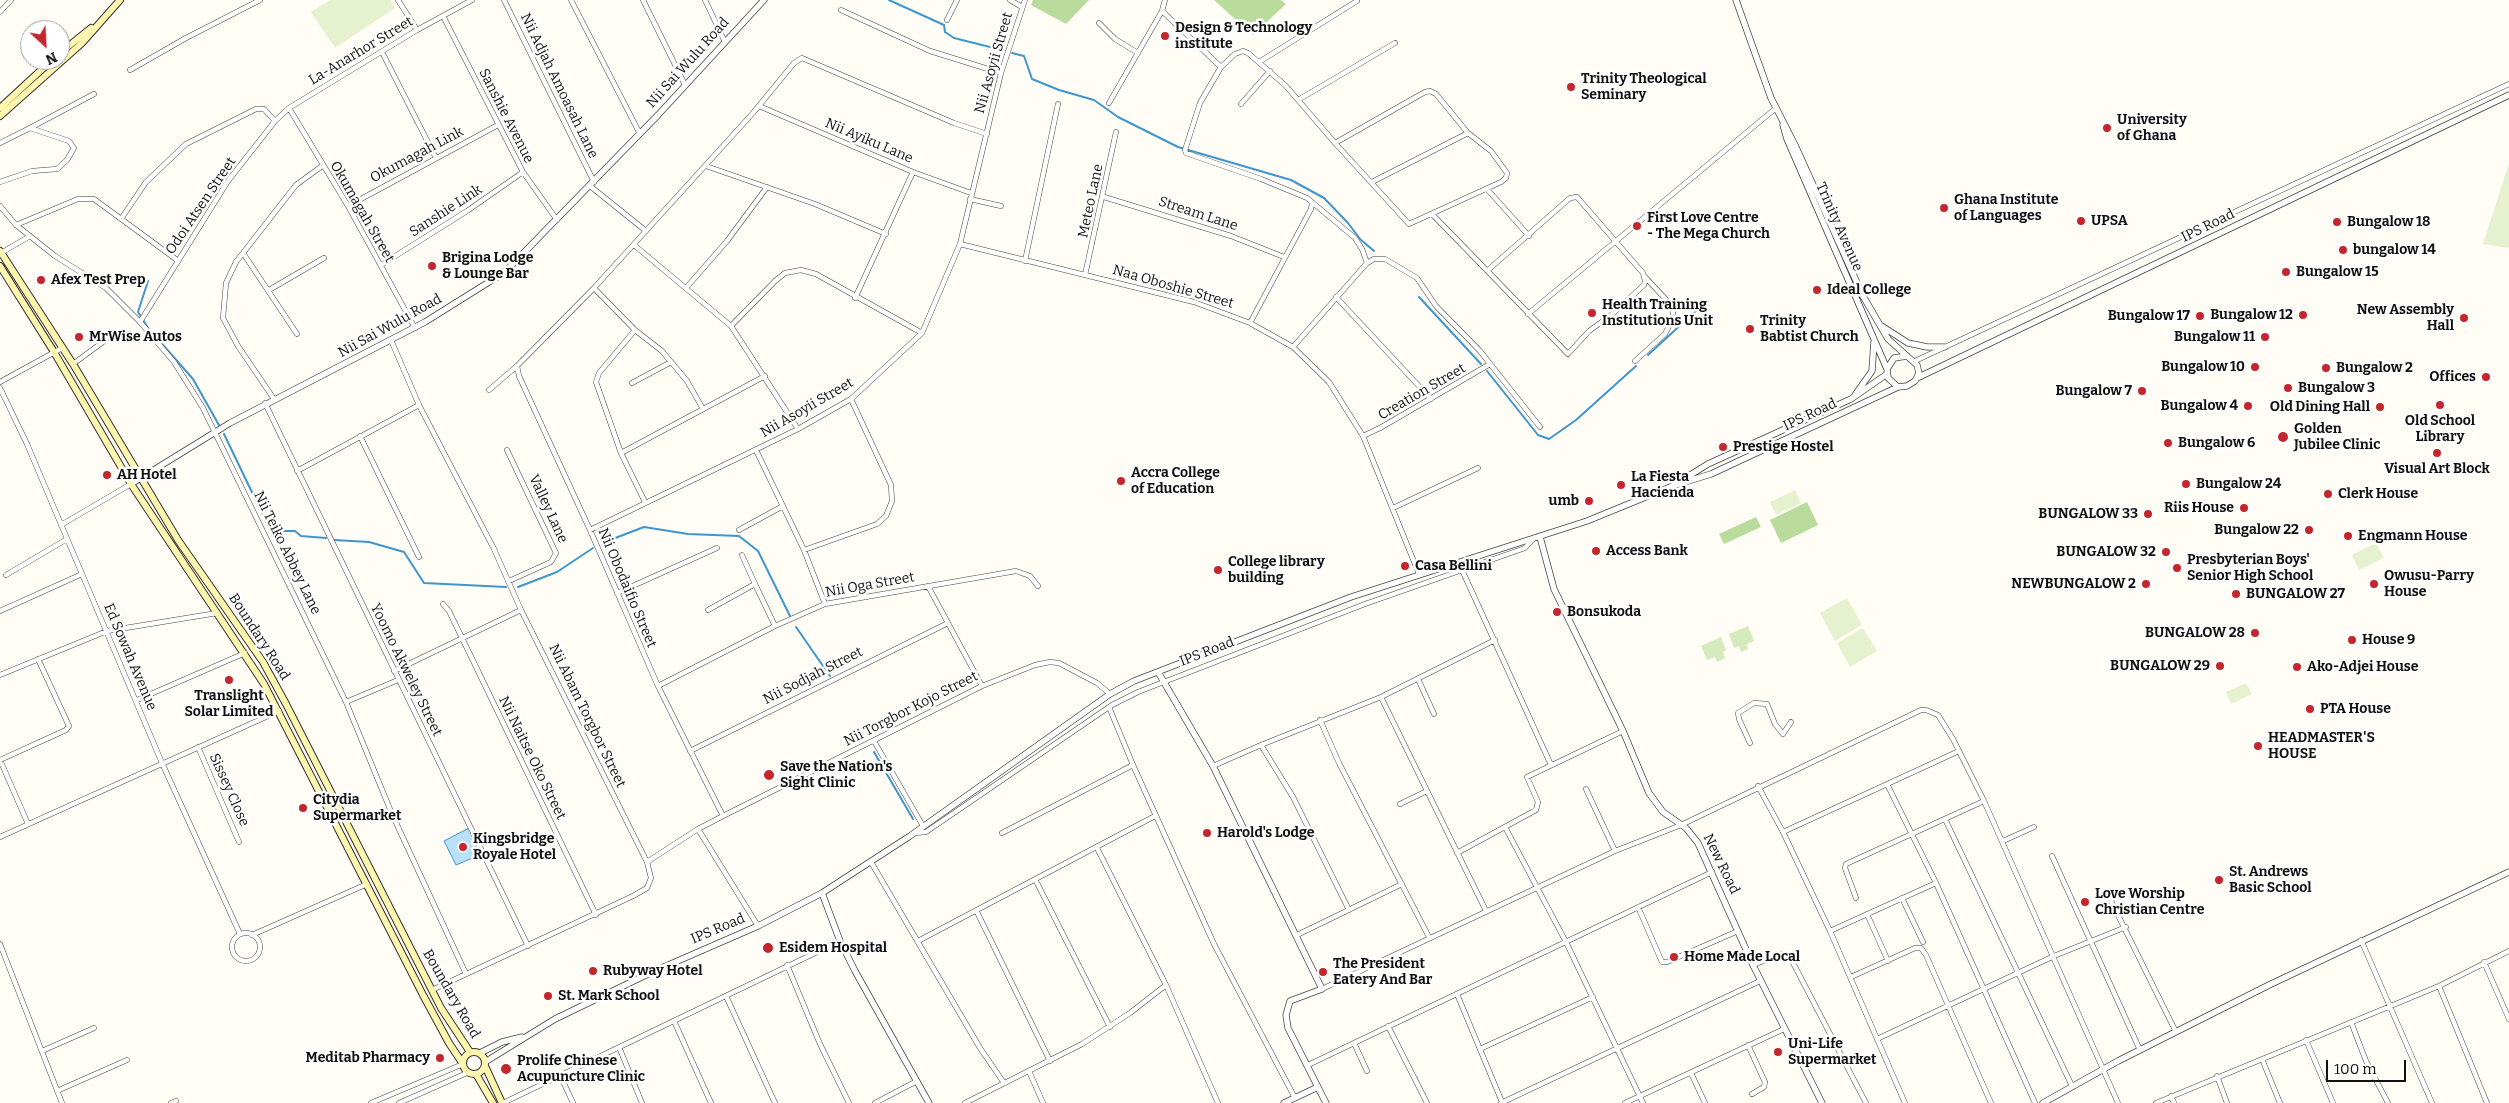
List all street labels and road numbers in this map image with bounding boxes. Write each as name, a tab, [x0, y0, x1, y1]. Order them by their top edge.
street label: Nii Adjah Amoasah Lane	[516, 11, 602, 161]
street label: Nii Asoyii Street	[972, 11, 1016, 115]
street label: La-Anarhor Street	[306, 13, 416, 89]
street label: Nii Sai Wulu Road	[643, 14, 733, 112]
street label: Sanshie Avenue	[475, 66, 537, 166]
street label: Nii Ayiku Lane	[823, 115, 915, 167]
street label: Okumagah Link	[368, 123, 466, 187]
street label: Odoi Atsen Street	[162, 154, 240, 258]
street label: Okumagah Street	[326, 158, 398, 266]
street label: Meteo Lane	[1075, 163, 1107, 239]
street label: Trinity Avenue	[1812, 180, 1866, 274]
street label: Sanshie Link	[407, 181, 485, 241]
street label: Stream Lane	[1156, 193, 1240, 235]
street label: IPS Road	[2179, 206, 2237, 246]
street label: Naa Oboshie Street	[1111, 262, 1235, 312]
street label: Nii Sai Wulu Road	[335, 291, 445, 361]
street label: Creation Street	[1375, 360, 1469, 424]
street label: Nii Asoyii Street	[758, 375, 856, 441]
street label: IPS Road	[1781, 395, 1839, 435]
street label: Valley Lane	[525, 472, 571, 546]
street label: Nii Teiko Abbey Lane	[250, 489, 324, 617]
street label: Nii Obodaifio Street	[594, 526, 660, 650]
street label: Nii Oga Street	[824, 569, 916, 601]
street label: Boundary Road	[225, 591, 293, 683]
street label: Ed Sowah Avenue	[100, 601, 160, 713]
street label: Yoomo Akweley Street	[367, 601, 445, 739]
street label: IPS Road	[1177, 634, 1237, 670]
street label: Nii Abam Torgbor Street	[545, 641, 629, 791]
street label: Nii Sodjah Street	[760, 644, 866, 708]
street label: Nii Torgbor Kojo Street	[841, 668, 981, 750]
street label: Nii Naitse Oko Street	[495, 694, 569, 822]
street label: Sissey Close	[205, 751, 253, 829]
street label: New Road	[1699, 831, 1743, 897]
street label: IPS Road	[688, 910, 748, 948]
street label: Boundary Road	[419, 947, 483, 1041]

